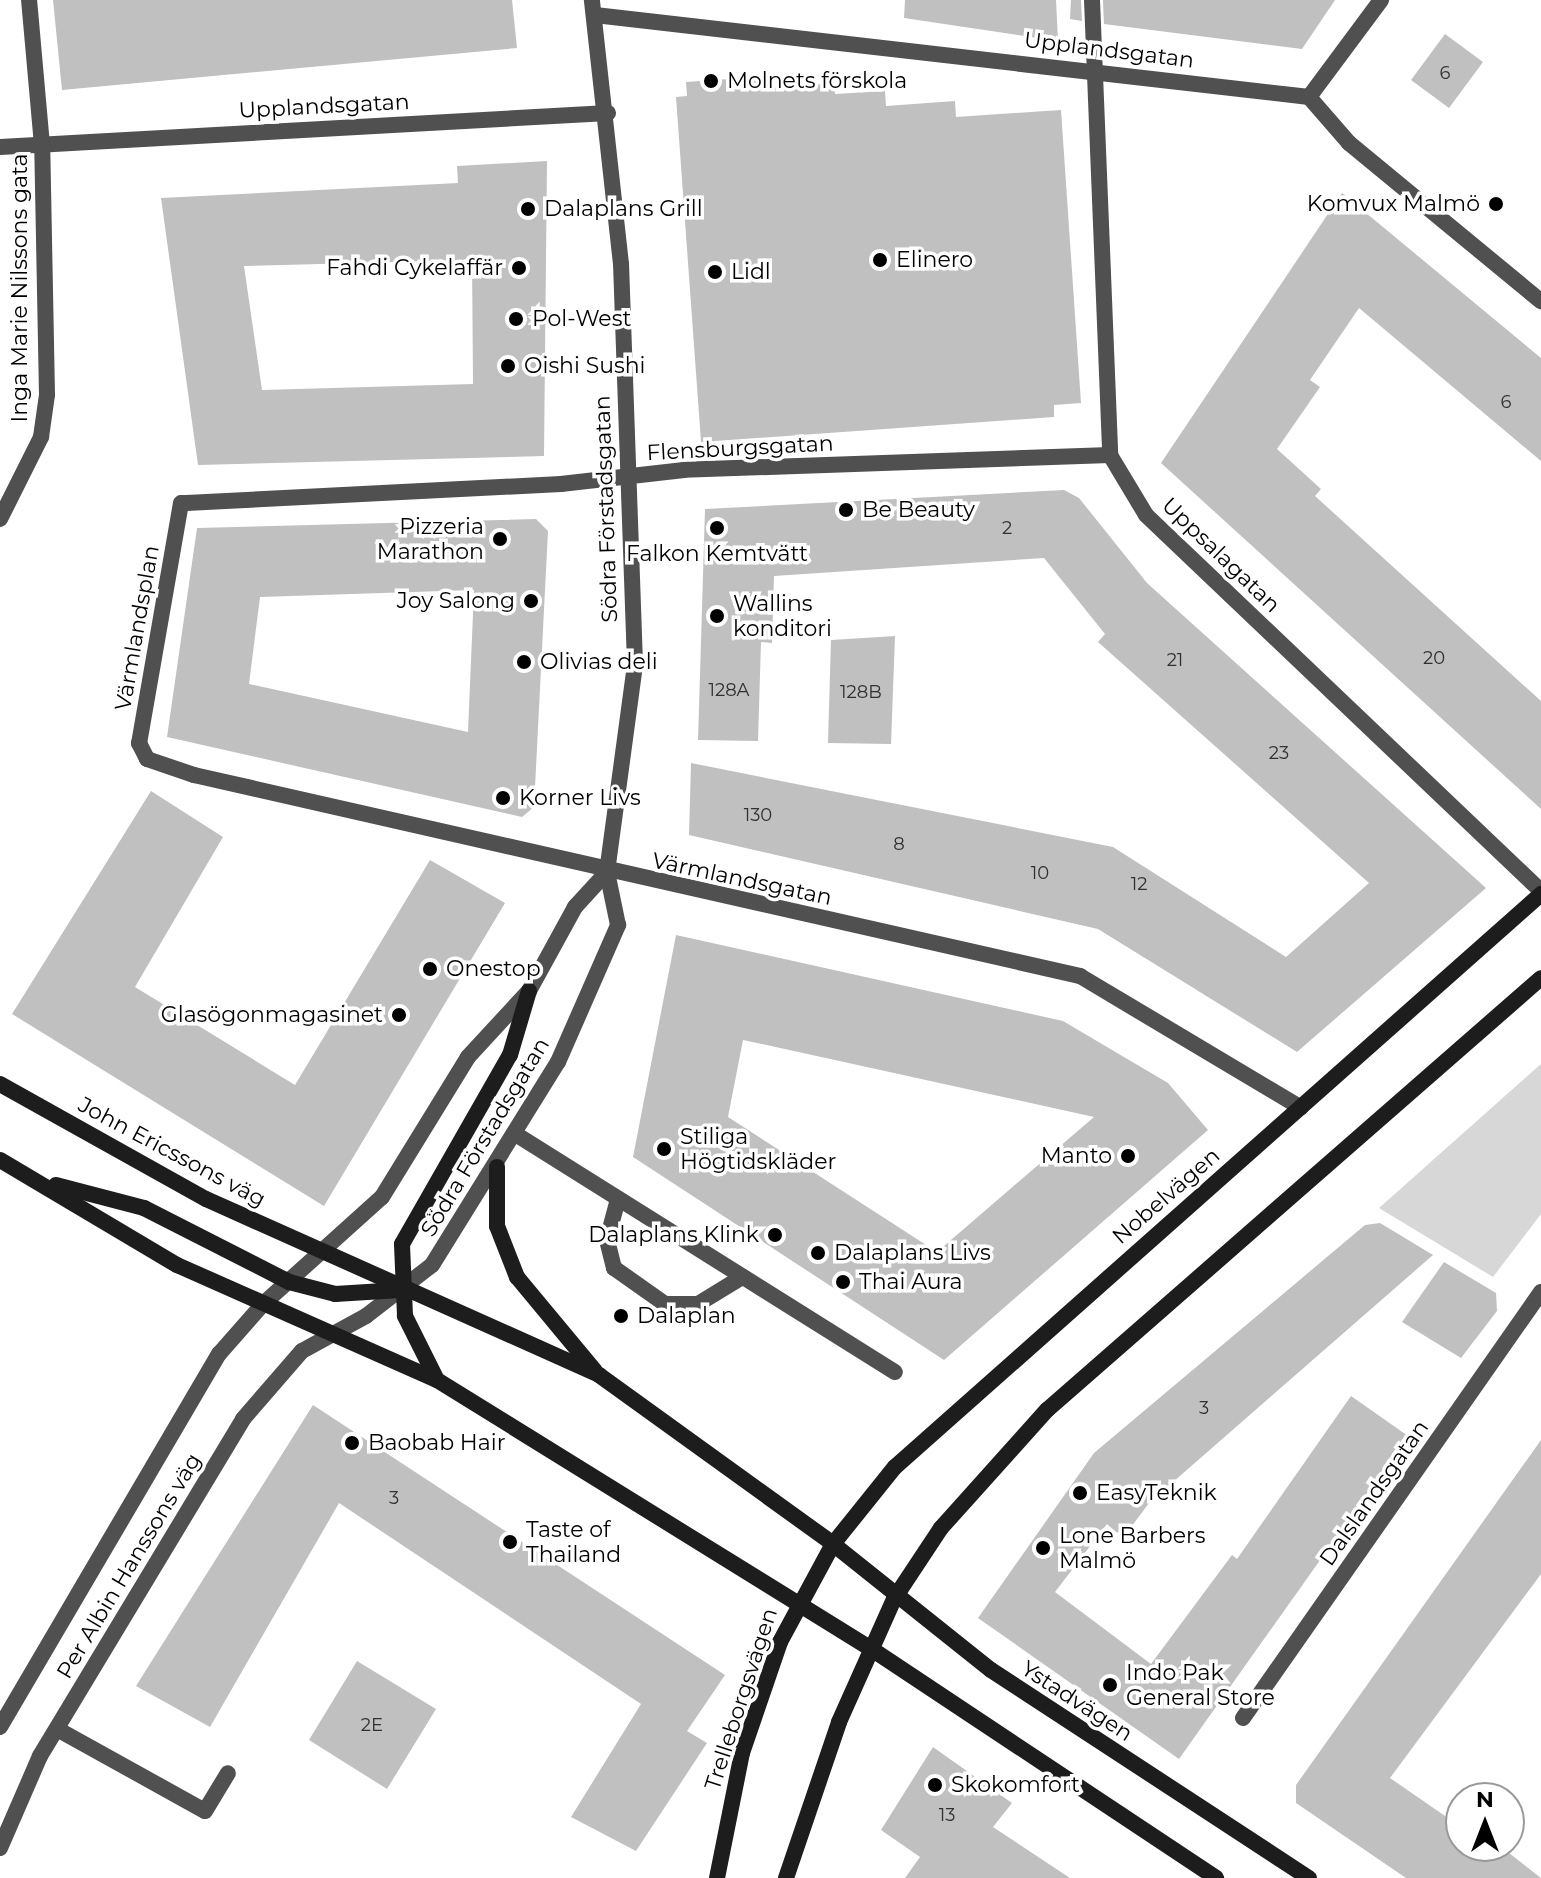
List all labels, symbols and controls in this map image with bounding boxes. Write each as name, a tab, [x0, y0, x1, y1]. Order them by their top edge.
street label: Upplandsgatan	[1022, 26, 1196, 74]
house number: 6	[1440, 62, 1450, 84]
place label: Molnets förskola	[727, 68, 907, 94]
marker: Molnets förskola	[702, 72, 720, 90]
street label: Upplandsgatan	[238, 88, 410, 124]
street label: Inga Marie Nilssons gata	[7, 154, 33, 422]
place label: Komvux Malmö	[1307, 191, 1480, 217]
marker: Komvux Malmö	[1487, 195, 1505, 213]
place label: Dalaplans Grill	[544, 196, 703, 222]
marker: Dalaplans Grill	[519, 200, 537, 218]
place label: Elinero	[896, 247, 973, 273]
marker: Elinero	[871, 251, 889, 269]
place label: Fahdi Cykelaffär	[326, 255, 503, 281]
marker: Fahdi Cykelaffär	[510, 259, 528, 277]
place label: Lidl	[731, 259, 771, 285]
marker: Lidl	[706, 263, 724, 281]
place label: Pol-West	[532, 306, 631, 332]
marker: Pol-West	[507, 310, 525, 328]
place label: Oishi Sushi	[524, 353, 646, 379]
marker: Oishi Sushi	[499, 357, 517, 375]
house number: 6	[1501, 391, 1511, 413]
street label: Södra Förstadsgatan	[589, 395, 623, 623]
street label: Flensburgsgatan	[646, 430, 834, 466]
street label: Uppsalagatan	[1156, 492, 1286, 618]
place label: Be Beauty	[862, 497, 975, 523]
marker: Be Beauty	[837, 501, 855, 519]
place label: Pizzeria Marathon	[377, 513, 484, 564]
house number: 2	[1002, 517, 1012, 539]
marker: Falkon Kemtvätt	[708, 519, 726, 537]
marker: Pizzeria Marathon	[491, 530, 509, 548]
place label: Falkon Kemtvätt	[626, 541, 808, 567]
street label: Värmlandsplan	[109, 543, 165, 713]
place label: Joy Salong	[397, 588, 515, 614]
place label: Wallins konditori	[733, 590, 832, 642]
marker: Joy Salong	[522, 592, 540, 610]
marker: Wallins konditori	[708, 607, 726, 625]
house number: 20	[1423, 647, 1445, 669]
place label: Olivias deli	[540, 649, 658, 675]
house number: 21	[1167, 649, 1183, 671]
marker: Olivias deli	[515, 653, 533, 671]
house number: 128A	[708, 679, 750, 701]
house number: 128B	[840, 681, 882, 703]
house number: 23	[1269, 742, 1289, 764]
place label: Korner Livs	[519, 785, 641, 811]
marker: Korner Livs	[494, 789, 512, 807]
house number: 130	[744, 804, 772, 826]
house number: 8	[893, 833, 905, 855]
street label: Värmlandsgatan	[650, 847, 834, 911]
house number: 10	[1031, 862, 1049, 884]
house number: 12	[1131, 873, 1147, 895]
place label: Onestop	[446, 956, 541, 982]
marker: Onestop	[421, 960, 439, 978]
place label: Glasögonmagasinet	[161, 1002, 383, 1028]
marker: Glasögonmagasinet	[390, 1006, 408, 1024]
street label: Södra Förstadsgatan	[415, 1033, 555, 1241]
street label: John Ericssons väg	[74, 1091, 270, 1213]
place label: Stiliga Högtidskläder	[680, 1123, 836, 1174]
marker: Stiliga Högtidskläder	[655, 1140, 673, 1158]
street label: Nobelvägen	[1107, 1142, 1225, 1250]
place label: Manto	[1041, 1143, 1112, 1169]
marker: Manto	[1119, 1147, 1137, 1165]
place label: Dalaplans Klink	[588, 1222, 759, 1248]
marker: Dalaplans Klink	[766, 1226, 784, 1244]
place label: Dalaplans Livs	[834, 1240, 991, 1266]
marker: Dalaplans Livs	[809, 1244, 827, 1262]
place label: Thai Aura	[859, 1269, 962, 1295]
marker: Thai Aura	[834, 1273, 852, 1291]
place label: Dalaplan	[637, 1303, 736, 1329]
marker: Dalaplan	[612, 1307, 630, 1325]
house number: 3	[1199, 1397, 1209, 1419]
street label: Dalslandsgatan	[1314, 1415, 1434, 1571]
place label: Baobab Hair	[368, 1430, 505, 1456]
marker: Baobab Hair	[343, 1434, 361, 1452]
street label: Per Albin Hanssons väg	[51, 1448, 207, 1684]
place label: EasyTeknik	[1096, 1480, 1217, 1506]
marker: EasyTeknik	[1071, 1484, 1089, 1502]
house number: 3	[389, 1487, 399, 1509]
place label: Taste of Thailand	[526, 1516, 621, 1568]
place label: Lone Barbers Malmö	[1059, 1522, 1205, 1574]
marker: Taste of Thailand	[501, 1533, 519, 1551]
marker: Lone Barbers Malmö	[1034, 1539, 1052, 1557]
street label: Trelleborgsvägen	[699, 1605, 783, 1793]
street label: Ystadvägen	[1016, 1655, 1138, 1747]
place label: Indo Pak General Store	[1126, 1659, 1275, 1710]
marker: Indo Pak General Store	[1101, 1676, 1119, 1694]
house number: 2E	[361, 1714, 383, 1736]
place label: Skokomfort	[951, 1772, 1080, 1798]
marker: Skokomfort	[926, 1776, 944, 1794]
north arrow	[1445, 1782, 1525, 1862]
text: N	[1476, 1786, 1494, 1813]
house number: 13	[939, 1804, 955, 1826]

